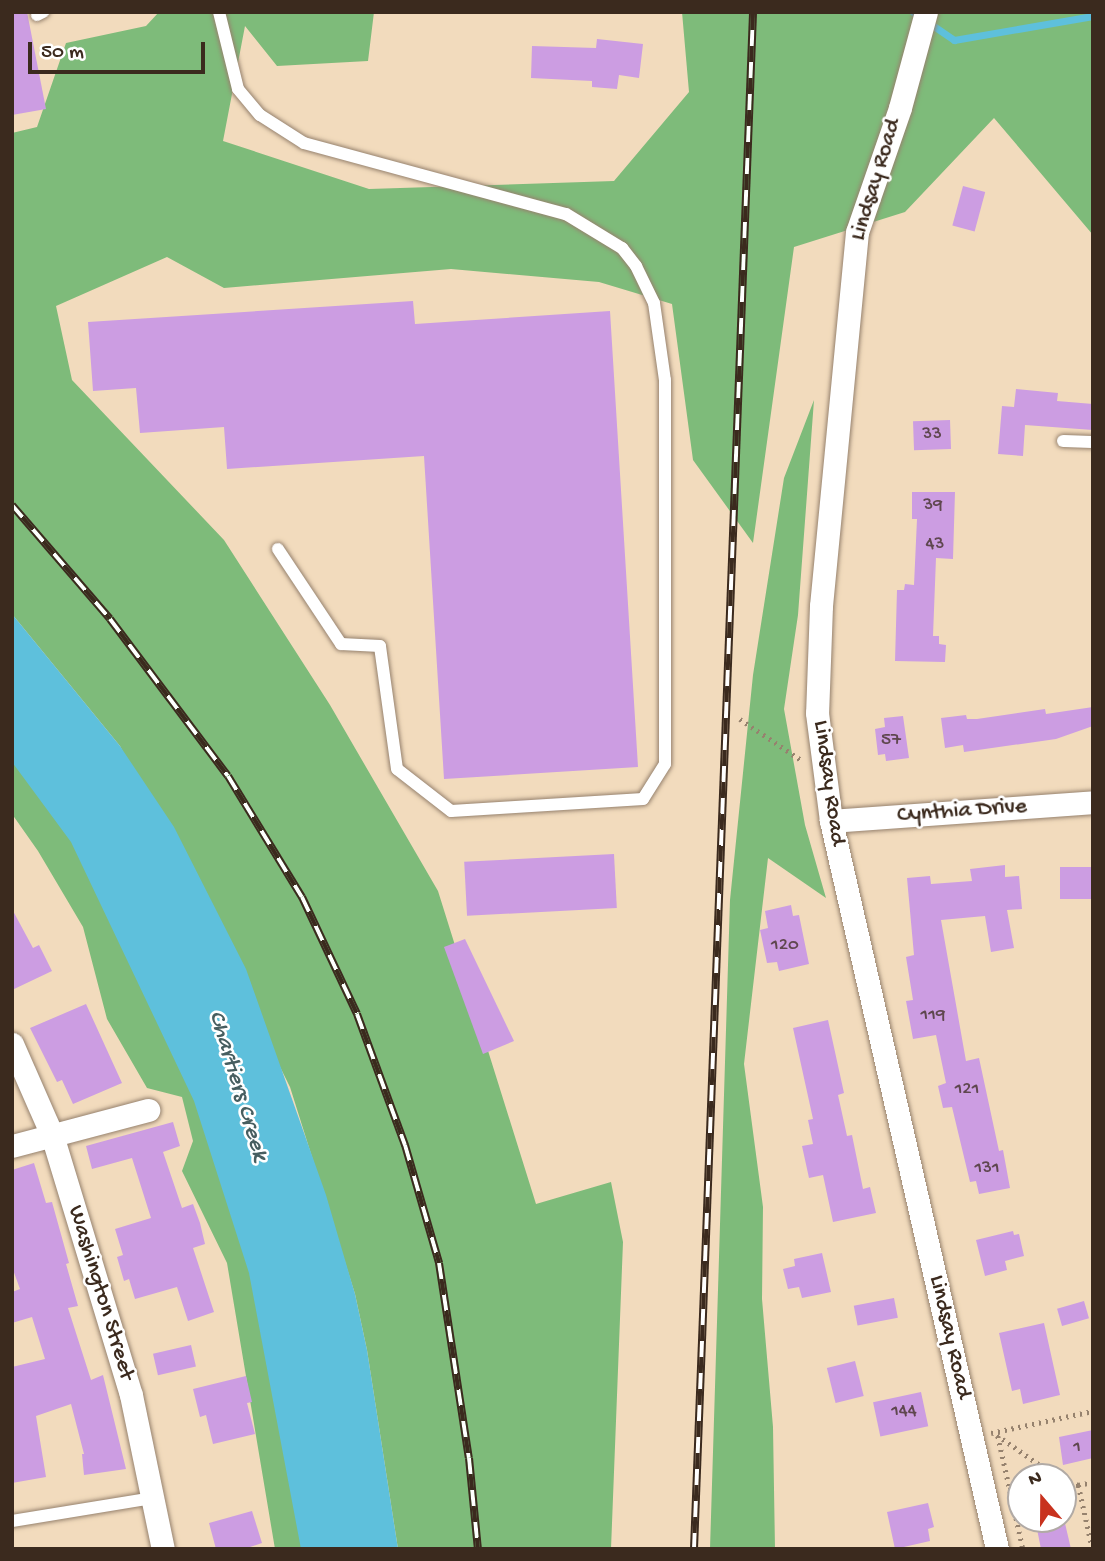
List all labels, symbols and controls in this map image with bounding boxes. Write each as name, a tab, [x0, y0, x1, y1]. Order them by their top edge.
scale bar	[32, 28, 208, 72]
text: 50 m	[41, 41, 84, 66]
street label: Lindsay Road	[845, 116, 909, 244]
house number: 33	[922, 424, 942, 446]
house number: 39	[923, 495, 943, 517]
house number: 43	[926, 534, 944, 556]
street label: Lindsay Road	[806, 719, 850, 847]
house number: 57	[881, 730, 901, 752]
street label: Cynthia Drive	[896, 794, 1028, 830]
house number: 120	[771, 935, 799, 957]
house number: 119	[921, 1005, 945, 1027]
water label: Chartiers Creek	[201, 1008, 273, 1164]
house number: 121	[955, 1079, 979, 1101]
house number: 131	[974, 1158, 1000, 1180]
street label: Washington Street	[60, 1202, 140, 1384]
street label: Lindsay Road	[921, 1272, 977, 1402]
house number: 144	[891, 1401, 917, 1423]
house number: 1	[1073, 1437, 1081, 1459]
north arrow	[1007, 1463, 1077, 1533]
text: N	[1026, 1467, 1045, 1493]

